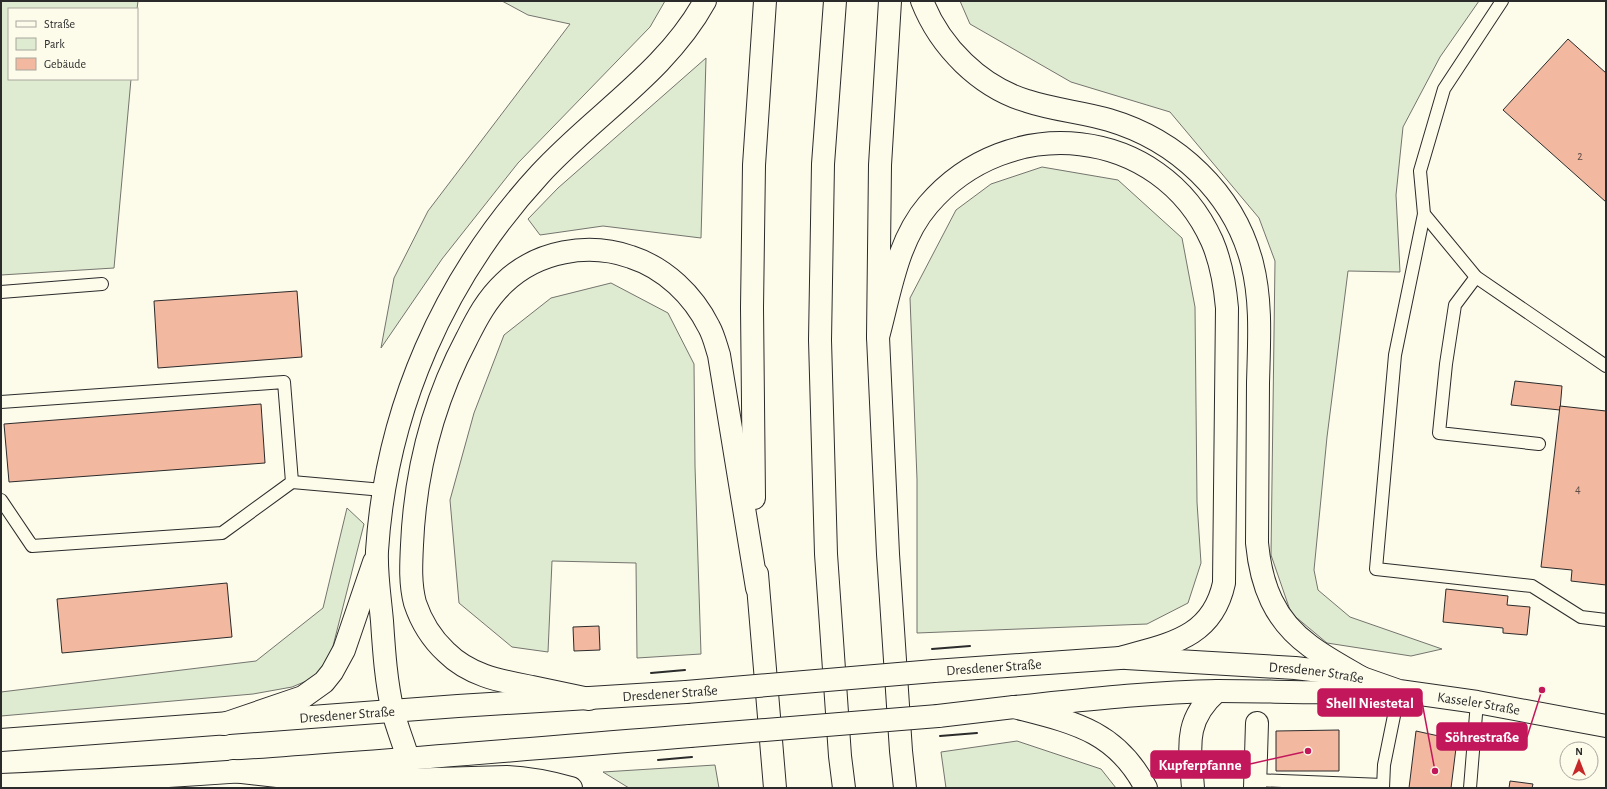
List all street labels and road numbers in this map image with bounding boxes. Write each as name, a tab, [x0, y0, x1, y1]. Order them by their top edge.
street label: Dresdener Straße	[946, 657, 1042, 678]
street label: Dresdener Straße	[1268, 660, 1365, 686]
street label: Dresdener Straße	[622, 684, 718, 704]
street label: Kasseler Straße	[1436, 690, 1521, 718]
street label: Dresdener Straße	[299, 705, 395, 726]

